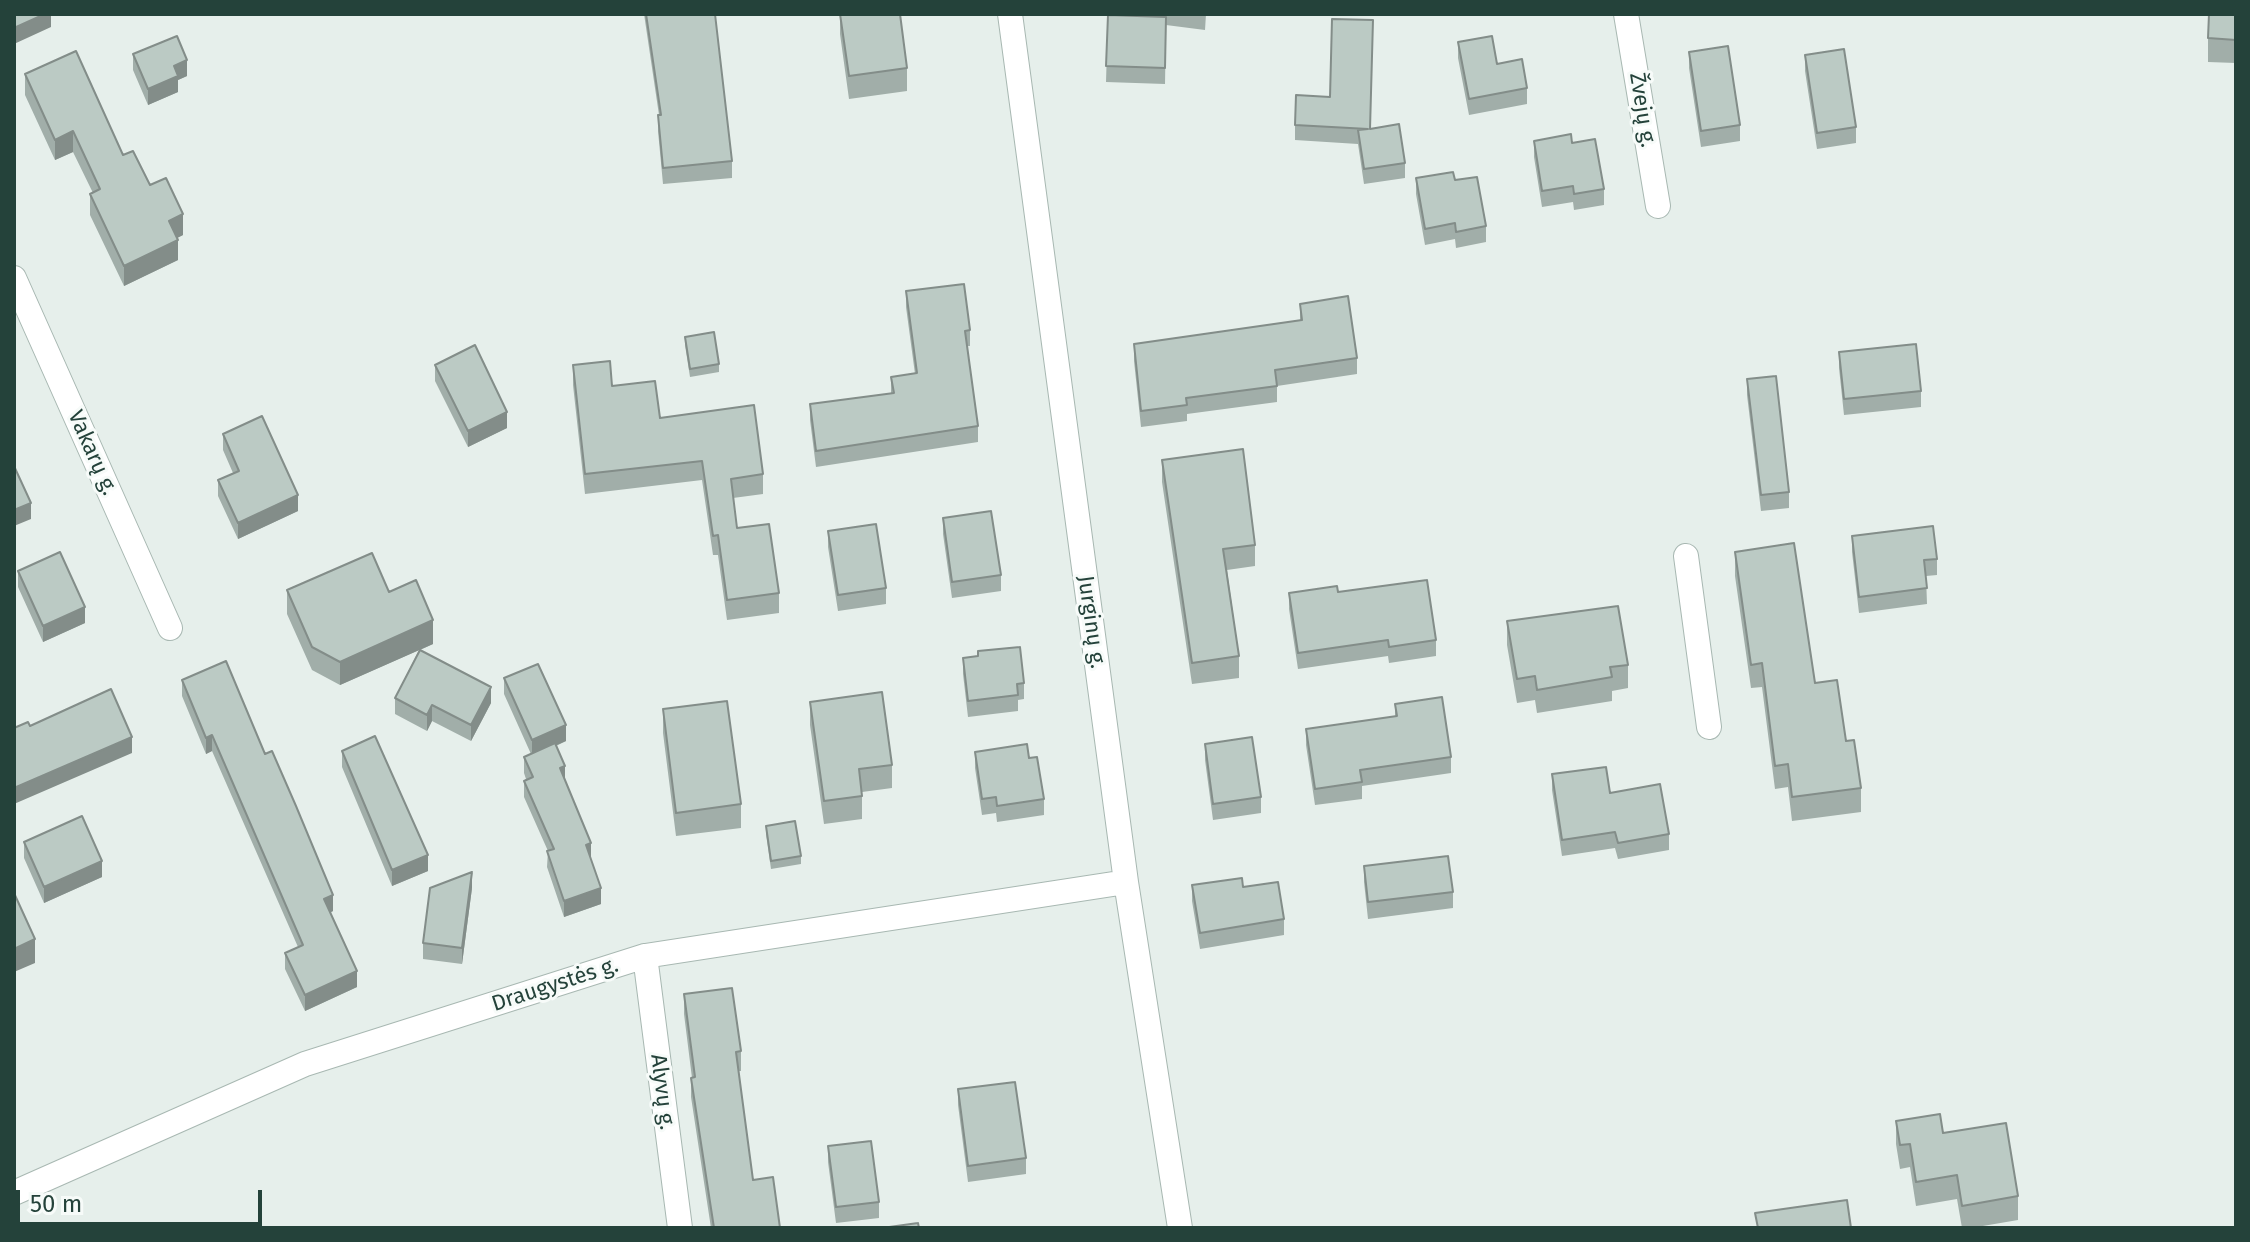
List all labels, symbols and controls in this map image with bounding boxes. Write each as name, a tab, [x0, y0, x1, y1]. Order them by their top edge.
street label: Žvejų g.	[1623, 71, 1661, 149]
street label: Vakarų g.	[62, 406, 122, 500]
street label: Jurginų g.	[1071, 574, 1111, 670]
street label: Draugystės g.	[488, 952, 622, 1018]
street label: Alyvų g.	[644, 1053, 680, 1131]
scale bar	[20, 1174, 266, 1224]
text: 50 m	[30, 1190, 82, 1218]

